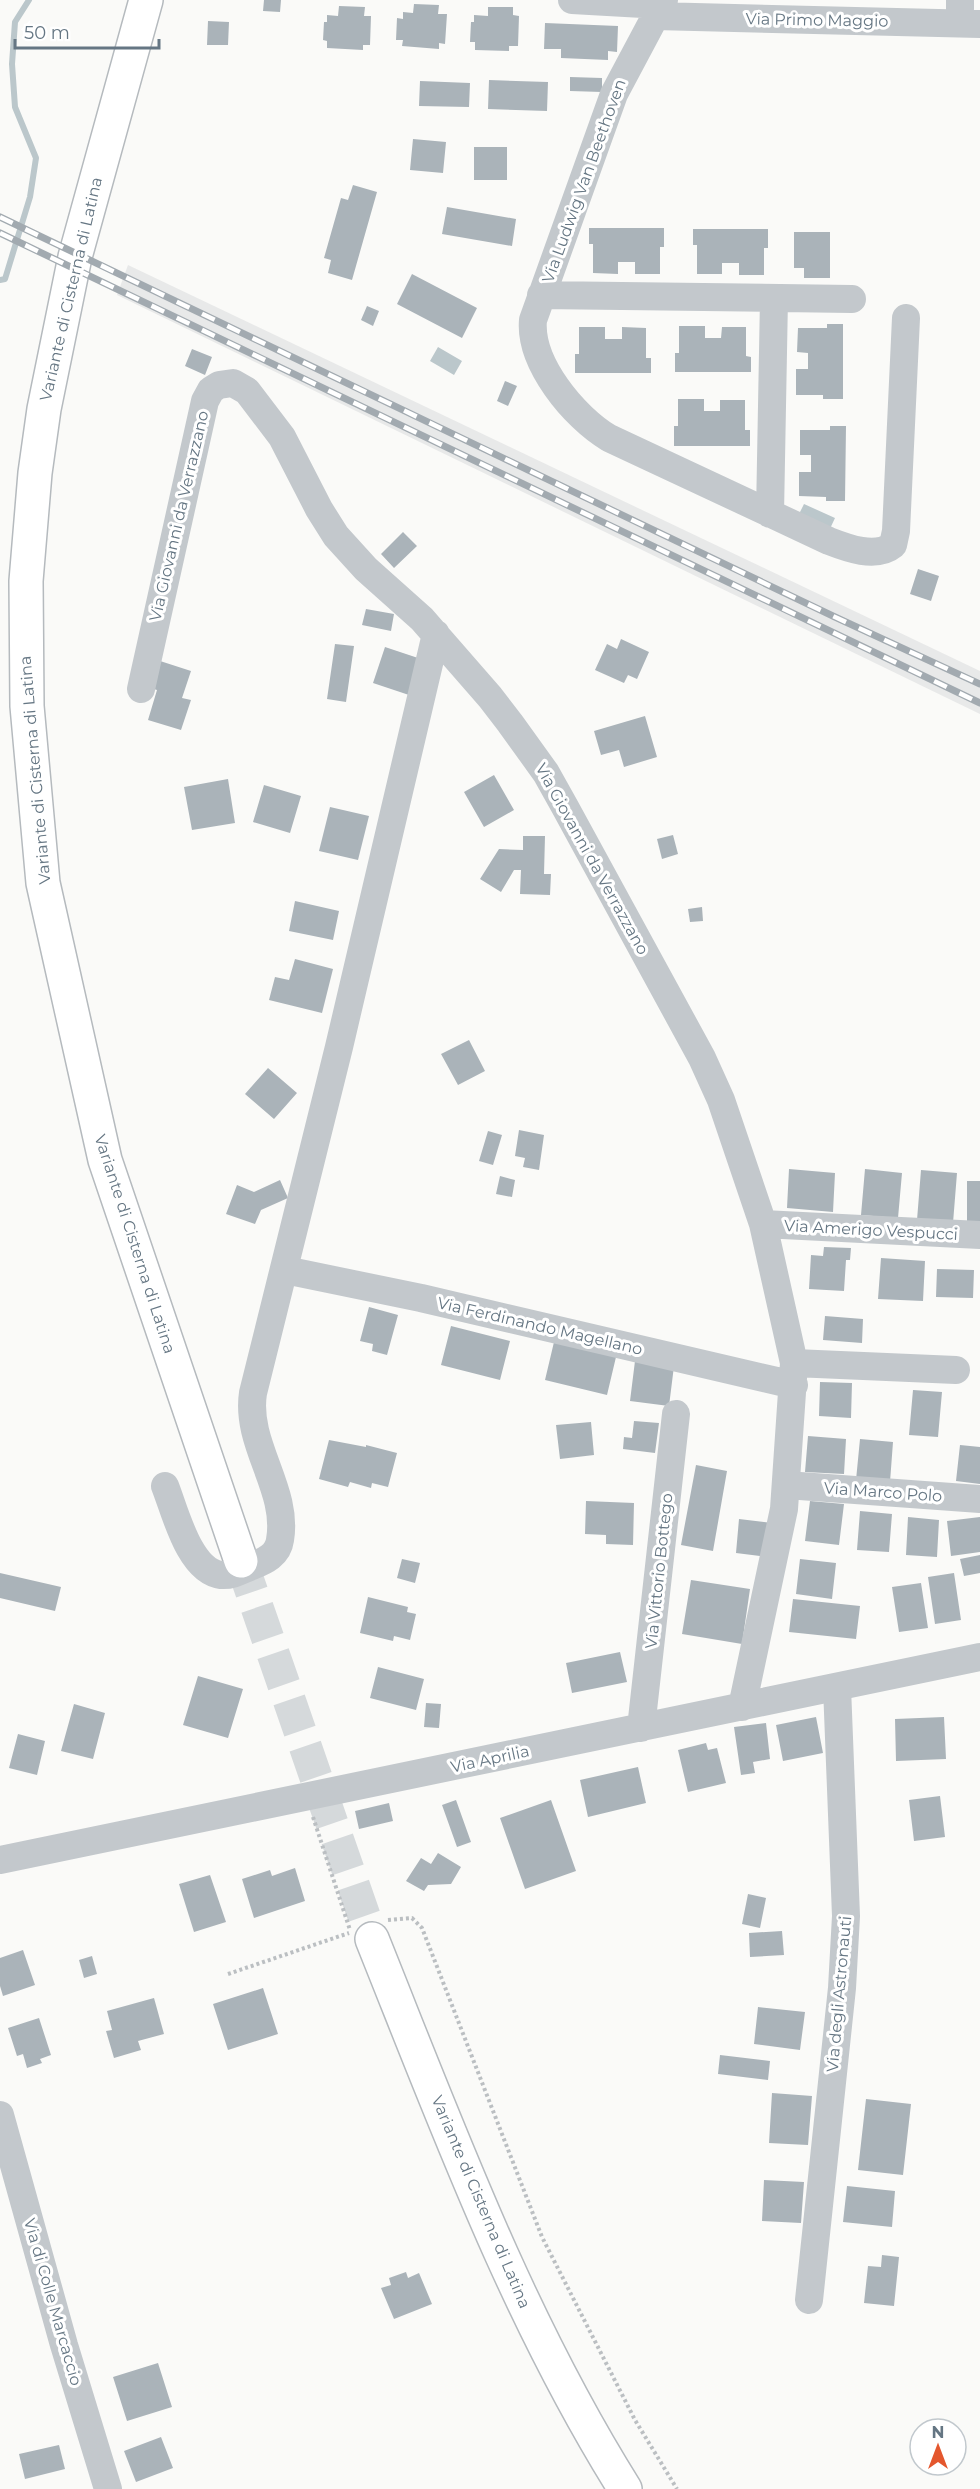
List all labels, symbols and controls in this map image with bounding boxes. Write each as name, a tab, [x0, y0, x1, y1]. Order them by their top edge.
street label: Via Primo Maggio	[745, 9, 889, 31]
scale bar	[15, 12, 159, 50]
text: 50 m	[24, 22, 70, 44]
street label: Via Ludwig Van Beethoven	[538, 77, 630, 285]
street label: Variante di Cisterna di Latina	[36, 175, 106, 403]
street label: Via Giovanni da Verrazzano	[145, 409, 213, 623]
street label: Variante di Cisterna di Latina	[16, 655, 54, 885]
street label: Via Giovanni da Verrazzano	[531, 760, 653, 958]
street label: Variante di Cisterna di Latina	[91, 1132, 179, 1356]
street label: Via Amerigo Vespucci	[784, 1216, 958, 1244]
street label: Via Ferdinando Magellano	[436, 1293, 644, 1359]
street label: Via Marco Polo	[823, 1478, 943, 1506]
street label: Via Vittorio Bottego	[641, 1492, 677, 1650]
street label: Via Aprilia	[449, 1741, 531, 1777]
street label: Via degli Astronauti	[823, 1915, 855, 2073]
street label: Variante di Cisterna di Latina	[427, 2093, 535, 2311]
street label: Via di Colle Marcaccio	[20, 2216, 86, 2388]
north arrow	[908, 2417, 968, 2477]
text: N	[932, 2423, 944, 2442]

